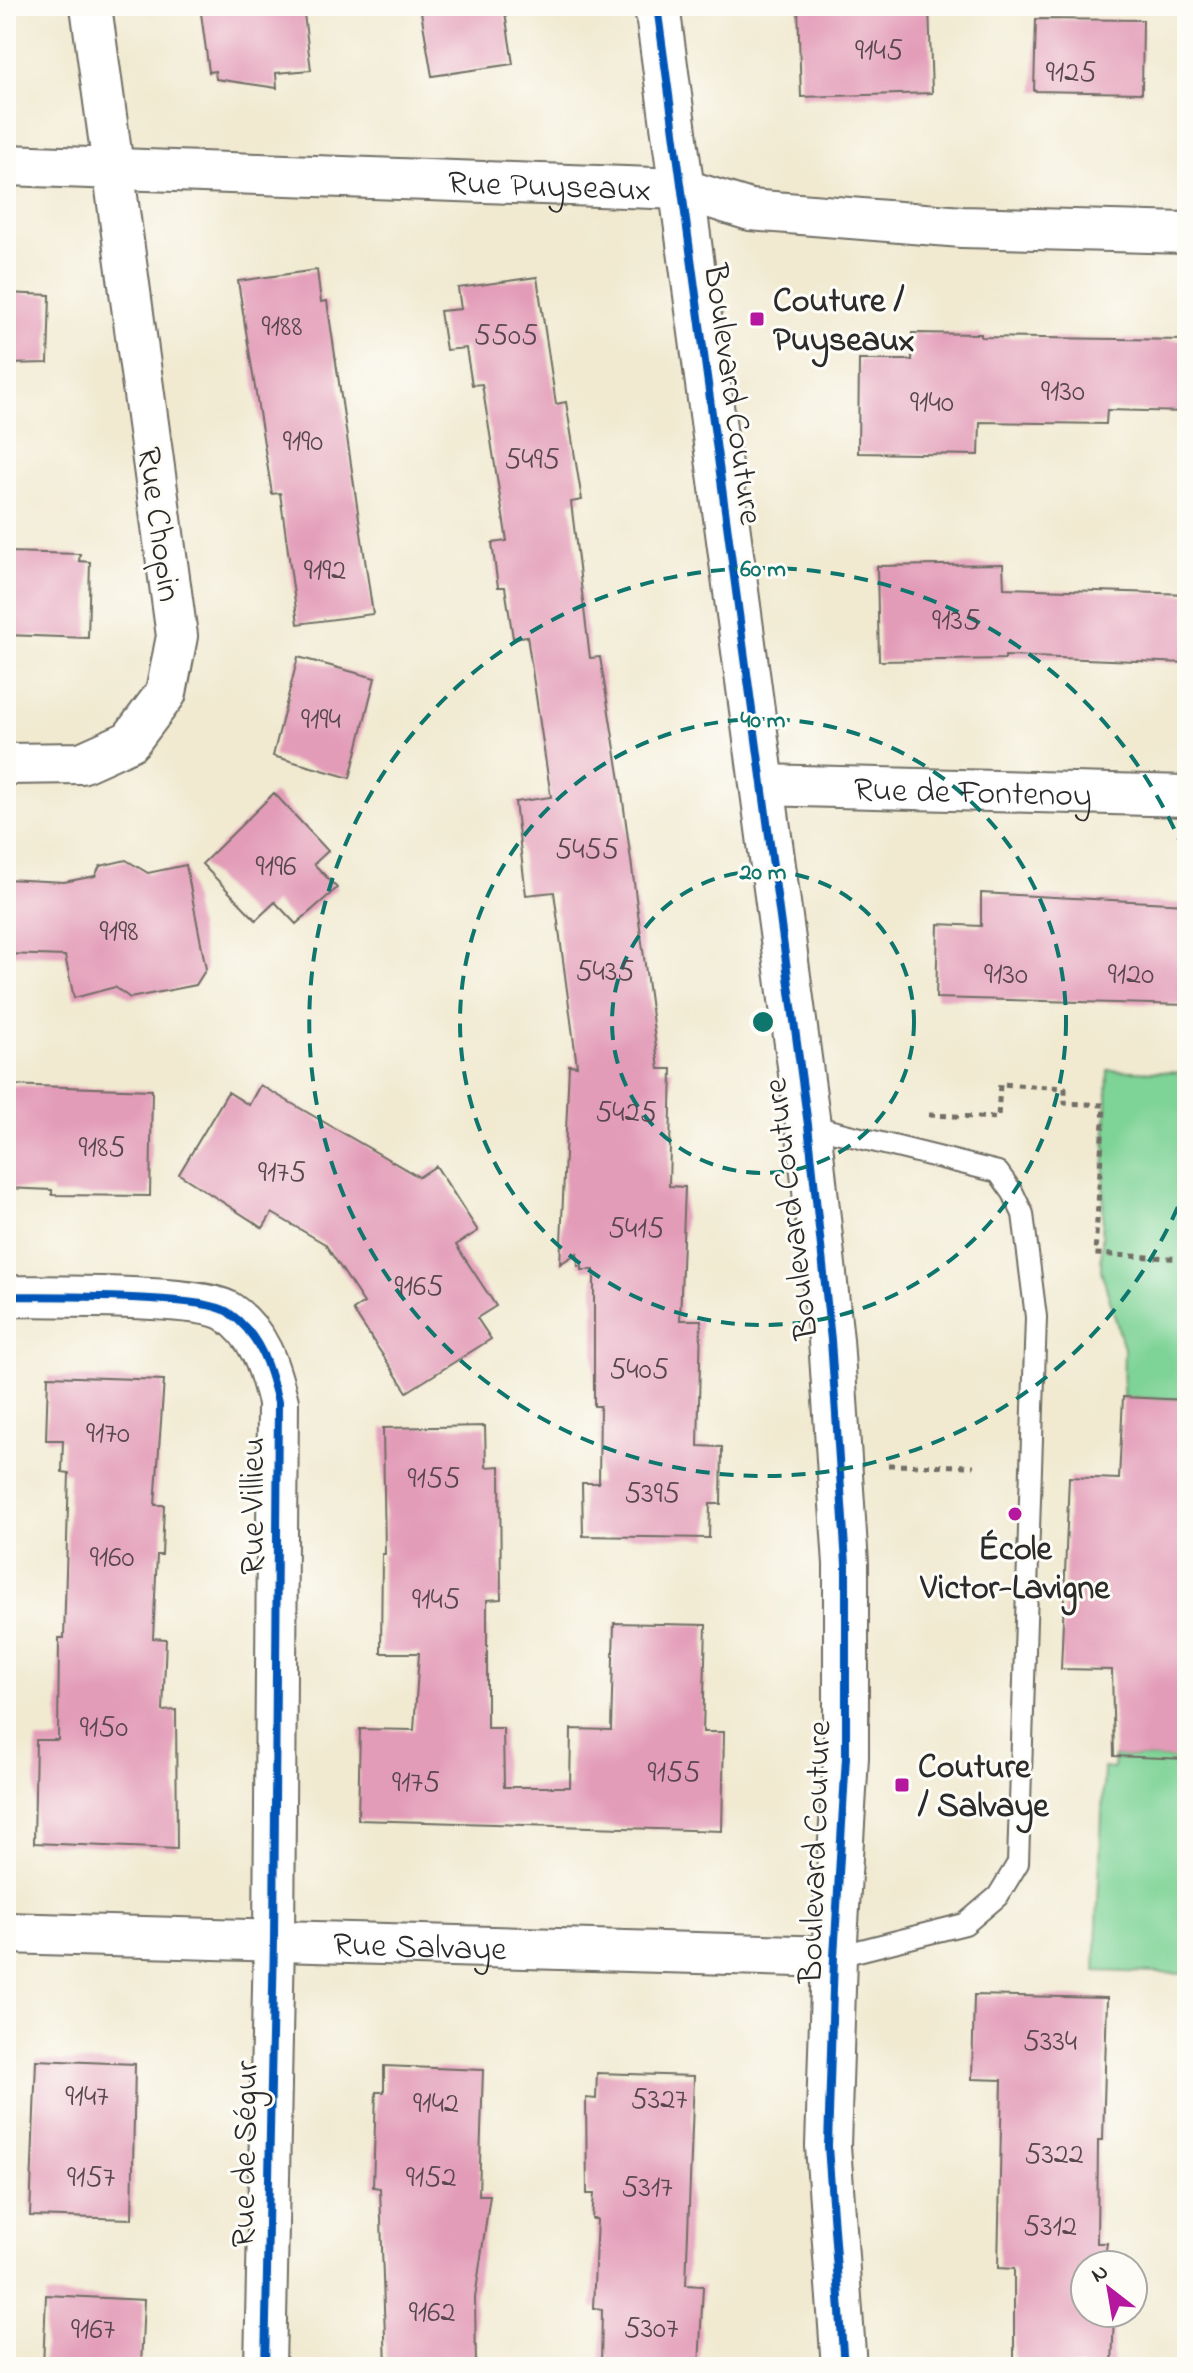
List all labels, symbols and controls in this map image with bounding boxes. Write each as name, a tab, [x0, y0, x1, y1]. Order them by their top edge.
house number: 9145	[855, 30, 903, 74]
house number: 9125	[1046, 52, 1096, 96]
street label: Rue Puyseaux	[447, 160, 652, 217]
street label: Boulevard Couture	[688, 260, 774, 529]
place label: Couture / Puyseaux	[773, 278, 914, 368]
house number: 9188	[261, 306, 303, 350]
marker: Couture / Puyseaux	[748, 310, 766, 328]
house number: 5505	[474, 315, 538, 359]
house number: 9130	[1041, 371, 1085, 415]
house number: 9140	[910, 382, 954, 426]
house number: 9190	[283, 421, 323, 465]
house number: 5495	[504, 439, 560, 483]
street label: Rue Chopin	[121, 444, 193, 605]
house number: 9192	[304, 550, 346, 594]
text: 60 m	[740, 553, 786, 588]
house number: 9135	[932, 600, 980, 644]
house number: 9194	[301, 699, 341, 743]
text: 40 m	[741, 704, 786, 739]
street label: Rue de Fontenoy	[853, 766, 1093, 823]
house number: 5455	[555, 829, 619, 873]
house number: 9196	[256, 846, 296, 890]
text: 20 m	[739, 856, 787, 891]
house number: 9198	[100, 911, 138, 955]
house number: 5435	[575, 951, 635, 995]
house number: 9130	[984, 954, 1028, 998]
house number: 9120	[1108, 954, 1154, 998]
centre of rings	[749, 1008, 777, 1036]
street label: Boulevard Couture	[752, 1074, 834, 1343]
house number: 5425	[595, 1092, 657, 1136]
house number: 9185	[79, 1127, 125, 1171]
house number: 9175	[258, 1152, 306, 1196]
house number: 5415	[608, 1208, 664, 1252]
house number: 9165	[395, 1266, 443, 1310]
house number: 5405	[609, 1349, 669, 1393]
house number: 9170	[86, 1413, 130, 1457]
street label: Rue Villieu	[230, 1437, 280, 1575]
house number: 9155	[408, 1458, 460, 1502]
house number: 5395	[624, 1473, 680, 1517]
marker: École Victor-Lavigne	[1006, 1505, 1024, 1523]
place label: École Victor-Lavigne	[920, 1526, 1110, 1616]
house number: 9160	[90, 1537, 134, 1581]
house number: 9145	[412, 1579, 460, 1623]
house number: 9150	[80, 1707, 128, 1751]
street label: Boulevard Couture	[787, 1719, 847, 1985]
place label: Couture / Salvaye	[917, 1744, 1049, 1834]
house number: 9155	[648, 1752, 700, 1796]
house number: 9175	[392, 1762, 440, 1806]
marker: Couture / Salvaye	[893, 1776, 911, 1794]
street label: Rue Salvaye	[332, 1921, 508, 1977]
house number: 5334	[1023, 2021, 1077, 2065]
street label: Rue de Ségur	[220, 2060, 274, 2248]
house number: 9147	[65, 2076, 109, 2120]
house number: 5327	[631, 2079, 687, 2123]
house number: 9142	[413, 2083, 459, 2127]
house number: 5322	[1024, 2134, 1084, 2178]
house number: 9157	[67, 2157, 115, 2201]
house number: 9152	[406, 2157, 456, 2201]
house number: 5317	[621, 2167, 673, 2211]
house number: 5312	[1023, 2206, 1077, 2250]
north arrow	[1069, 2249, 1149, 2329]
text: N	[1086, 2257, 1115, 2292]
house number: 9162	[409, 2292, 455, 2336]
house number: 5307	[624, 2308, 678, 2352]
house number: 9167	[71, 2309, 115, 2353]

